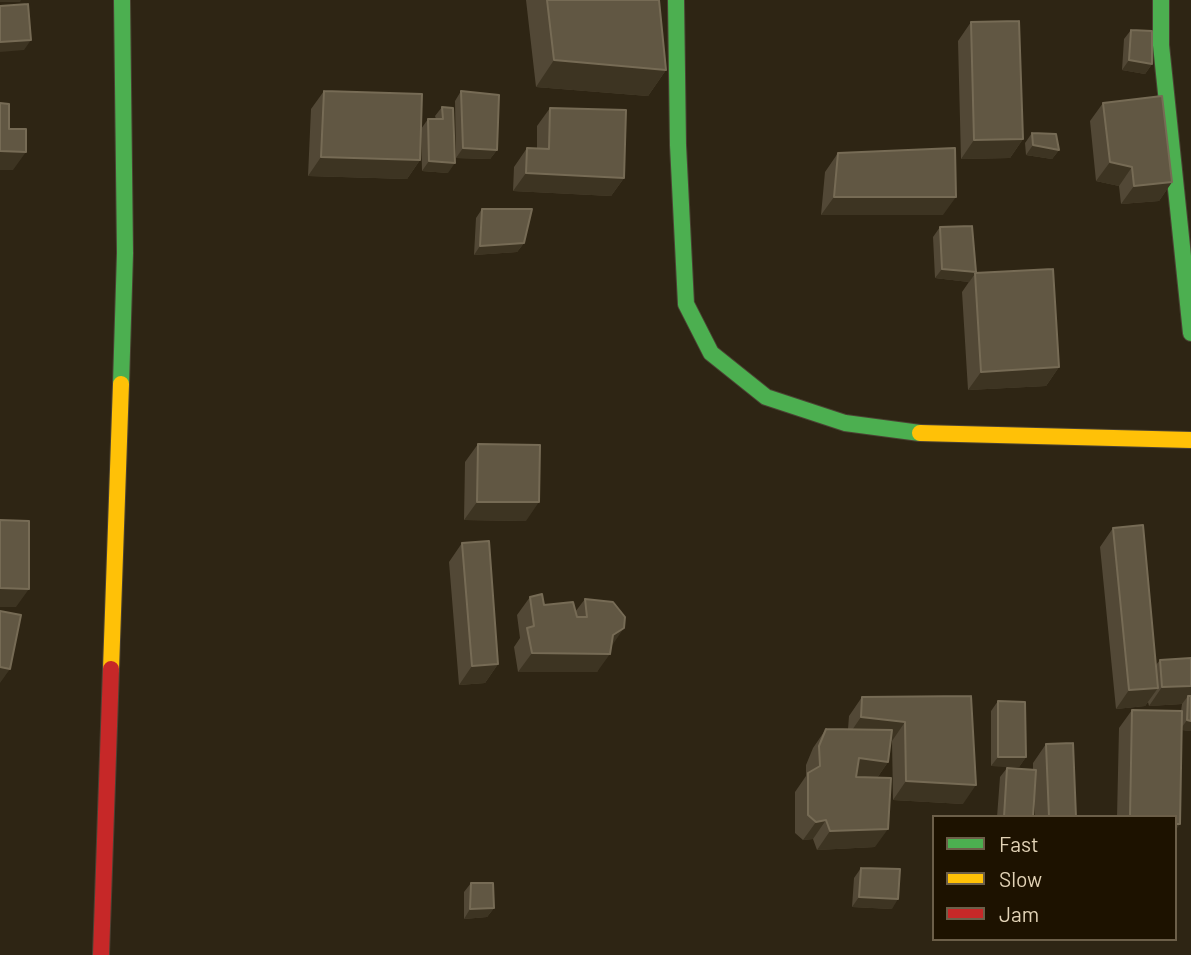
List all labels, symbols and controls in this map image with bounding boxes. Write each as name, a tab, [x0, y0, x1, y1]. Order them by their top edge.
legend	[932, 815, 1177, 941]
text: Fast	[999, 831, 1039, 856]
text: Slow	[999, 866, 1042, 891]
text: Jam	[999, 901, 1039, 926]

